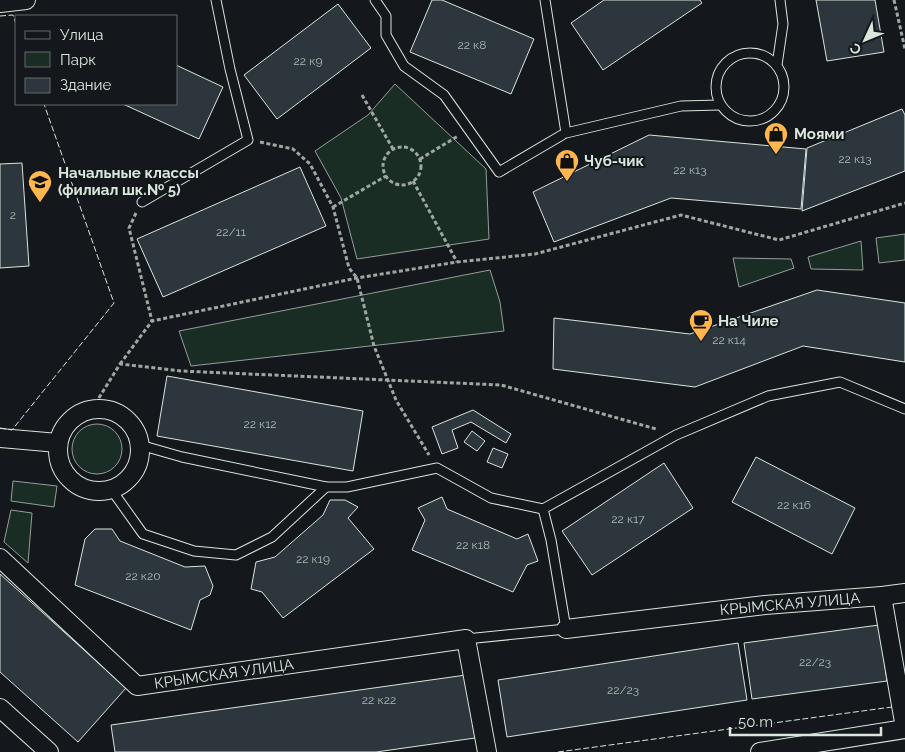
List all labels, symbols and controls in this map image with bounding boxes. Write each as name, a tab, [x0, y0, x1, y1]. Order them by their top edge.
legend	[15, 15, 178, 105]
north arrow	[840, 15, 890, 65]
text: Улица	[60, 26, 104, 44]
house number: 22 к8	[458, 38, 486, 52]
text: С	[846, 40, 865, 58]
text: Парк	[60, 51, 96, 69]
house number: 22 к9	[294, 54, 322, 68]
text: Здание	[60, 76, 112, 94]
shop icon: Моями	[763, 121, 789, 155]
place label: Моями	[794, 125, 845, 143]
shop icon: Чуб-чик	[554, 148, 580, 182]
place label: Чуб-чик	[584, 152, 644, 170]
house number: 22 к13	[838, 152, 872, 166]
house number: 22 к13	[673, 163, 707, 177]
place label: Начальные классы (филиал шк.№ 5)	[58, 164, 199, 199]
school or university icon: Начальные классы (филиал шк.№ 5)	[27, 169, 53, 203]
house number: 2	[10, 208, 16, 222]
house number: 22/11	[216, 225, 246, 239]
cafe icon: На Чиле	[688, 308, 714, 342]
place label: На Чиле	[718, 312, 779, 330]
house number: 22 к14	[712, 333, 746, 347]
house number: 22 к12	[243, 417, 277, 431]
house number: 22 к16	[777, 498, 811, 512]
house number: 22 к17	[611, 512, 645, 526]
house number: 22 к18	[456, 538, 490, 552]
house number: 22 к19	[296, 552, 330, 566]
house number: 22 к20	[125, 569, 161, 583]
street label: КРЫМСКАЯ УЛИЦА	[719, 589, 861, 619]
street label: КРЫМСКАЯ УЛИЦА	[153, 655, 295, 693]
house number: 22/23	[799, 655, 831, 669]
house number: 22/23	[607, 683, 639, 697]
house number: 22 к22	[362, 693, 396, 707]
scale bar	[730, 704, 881, 736]
text: 50 m	[738, 713, 773, 731]

